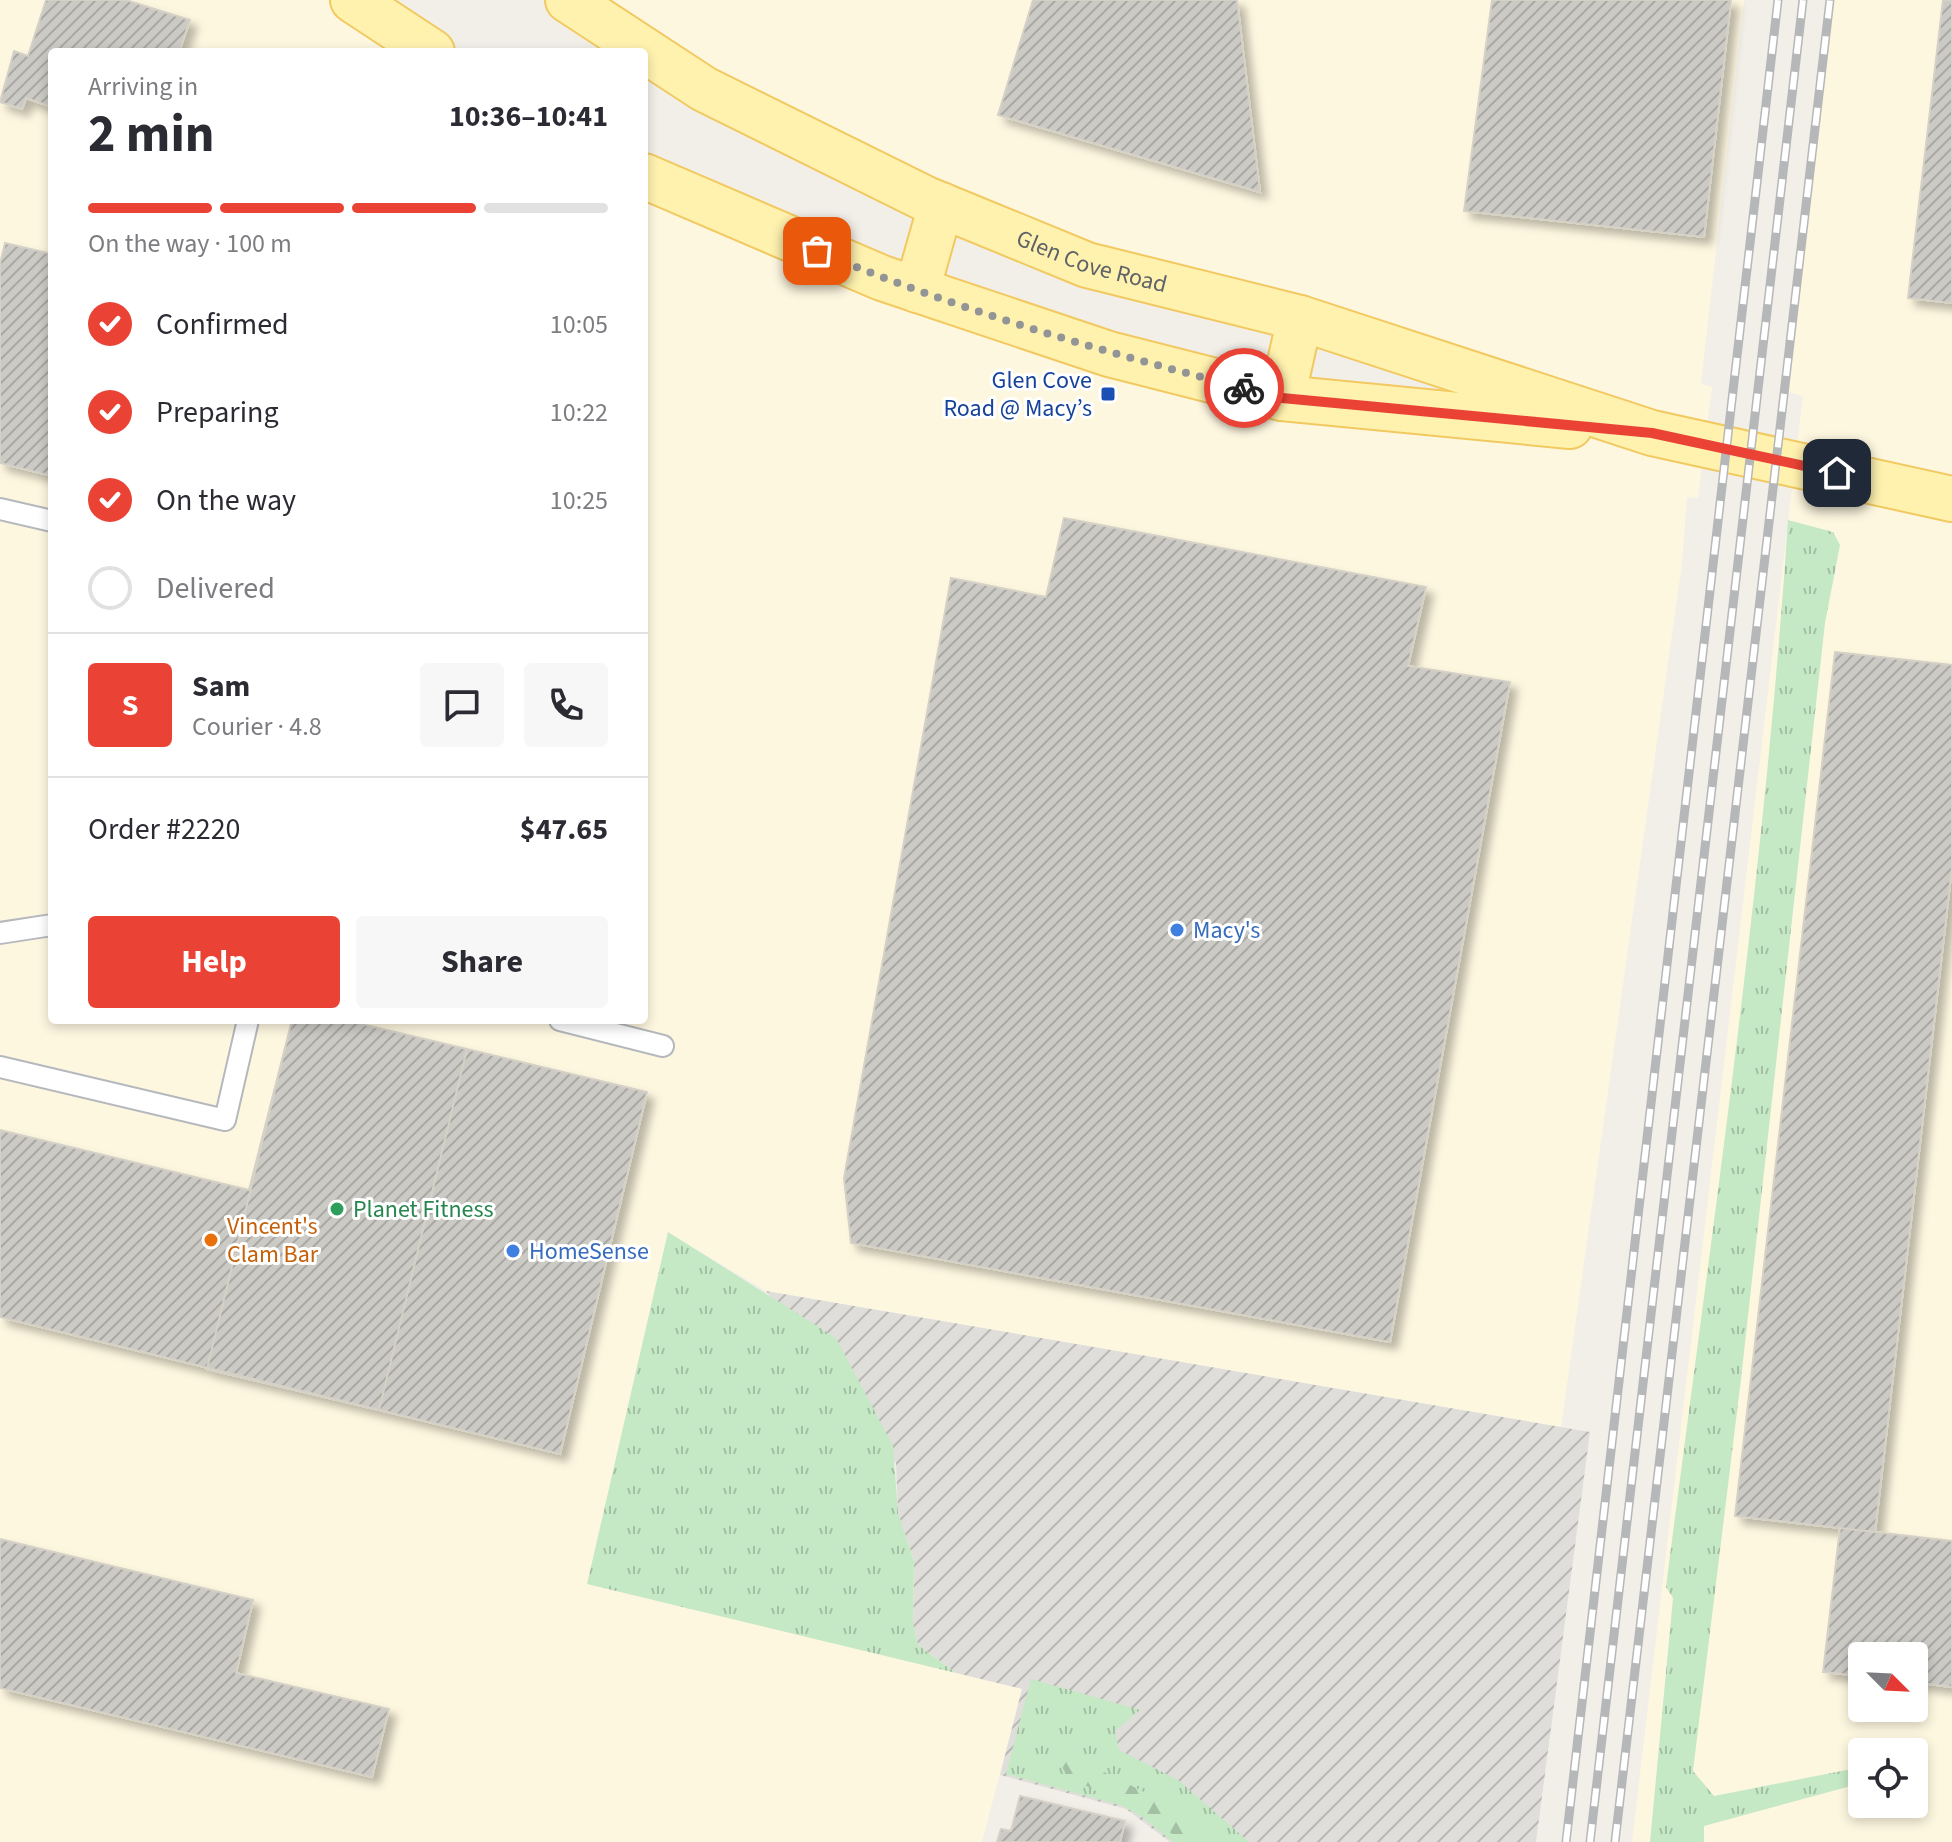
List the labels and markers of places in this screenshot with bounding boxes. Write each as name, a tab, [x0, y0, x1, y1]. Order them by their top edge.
pin	[783, 217, 851, 285]
place label: Glen Cove Road @ Macy’s	[943, 363, 1092, 426]
marker: Glen Cove Road @ Macy’s	[1099, 385, 1117, 403]
pin	[1803, 439, 1871, 507]
place label: Macy's	[1193, 913, 1260, 948]
marker: Macy's	[1168, 921, 1186, 939]
place label: Planet Fitness	[353, 1192, 494, 1227]
marker: Planet Fitness	[328, 1200, 346, 1218]
place label: Vincent's Clam Bar	[227, 1209, 319, 1272]
marker: Vincent's Clam Bar	[202, 1231, 220, 1249]
place label: HomeSense	[529, 1234, 649, 1269]
marker: HomeSense	[504, 1242, 522, 1260]

